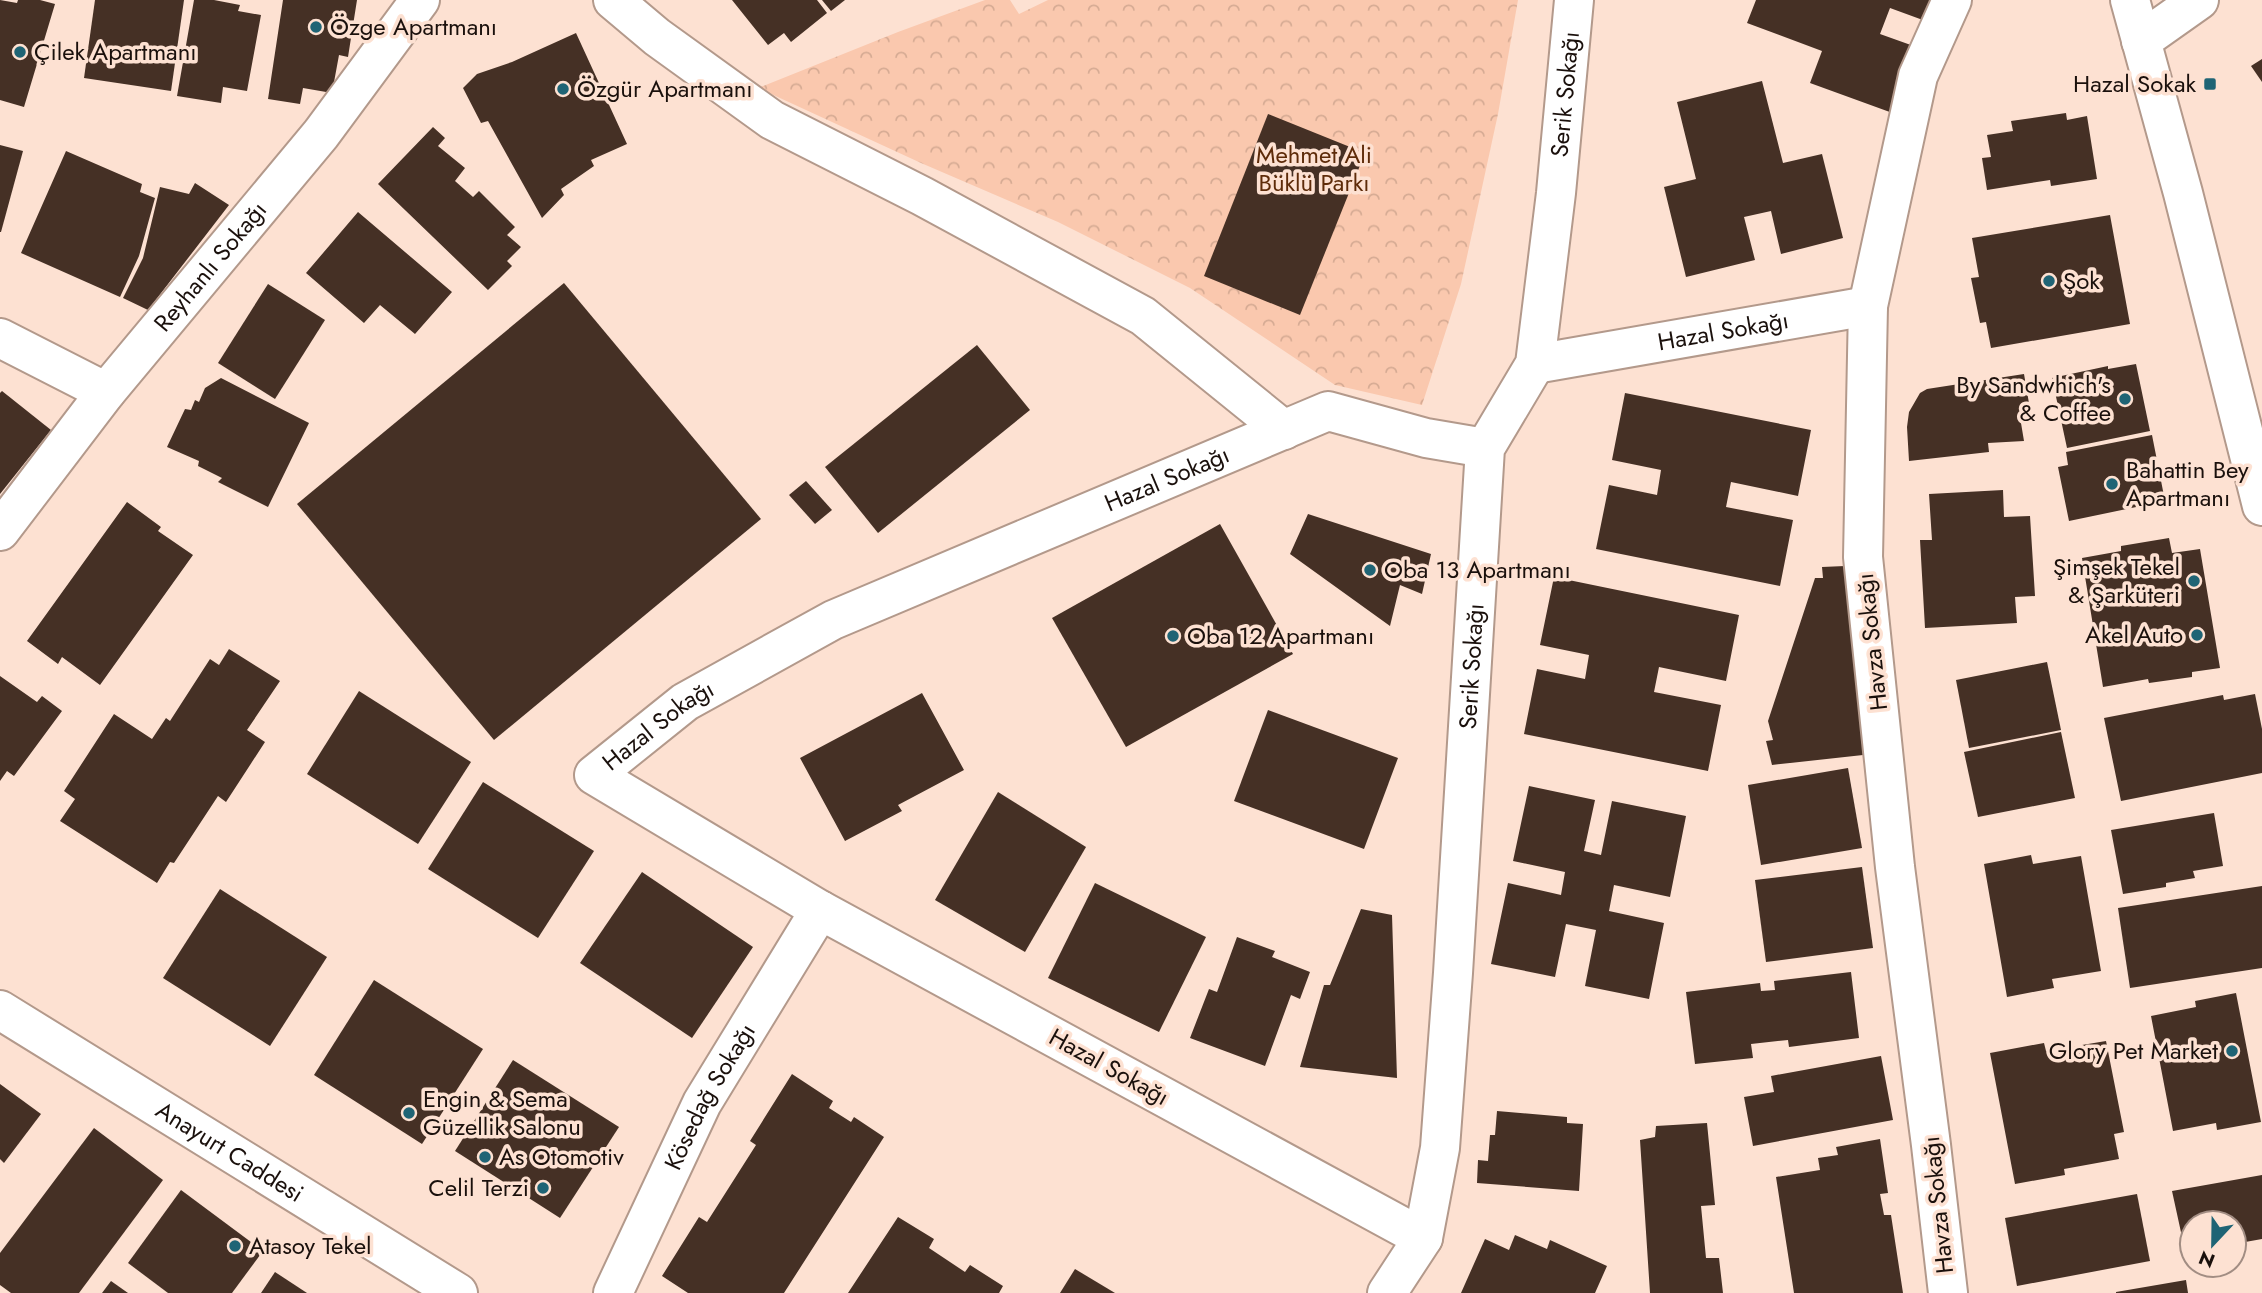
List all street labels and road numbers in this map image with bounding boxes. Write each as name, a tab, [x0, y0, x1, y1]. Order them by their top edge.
street label: Serik Sokağı	[1541, 30, 1588, 159]
street label: Reyhanlı Sokağı	[145, 194, 275, 339]
street label: Hazal Sokağı	[1655, 302, 1791, 359]
street label: Hazal Sokağı	[1099, 437, 1234, 520]
street label: Havza Sokağı	[1847, 572, 1896, 712]
street label: Serik Sokağı	[1450, 602, 1492, 730]
street label: Hazal Sokağı	[595, 671, 720, 779]
street label: Kösedağ Sokağı	[655, 1016, 764, 1175]
street label: Hazal Sokağı	[1043, 1019, 1176, 1114]
street label: Anayurt Caddesi	[149, 1092, 311, 1211]
street label: Havza Sokağı	[1913, 1135, 1962, 1275]

